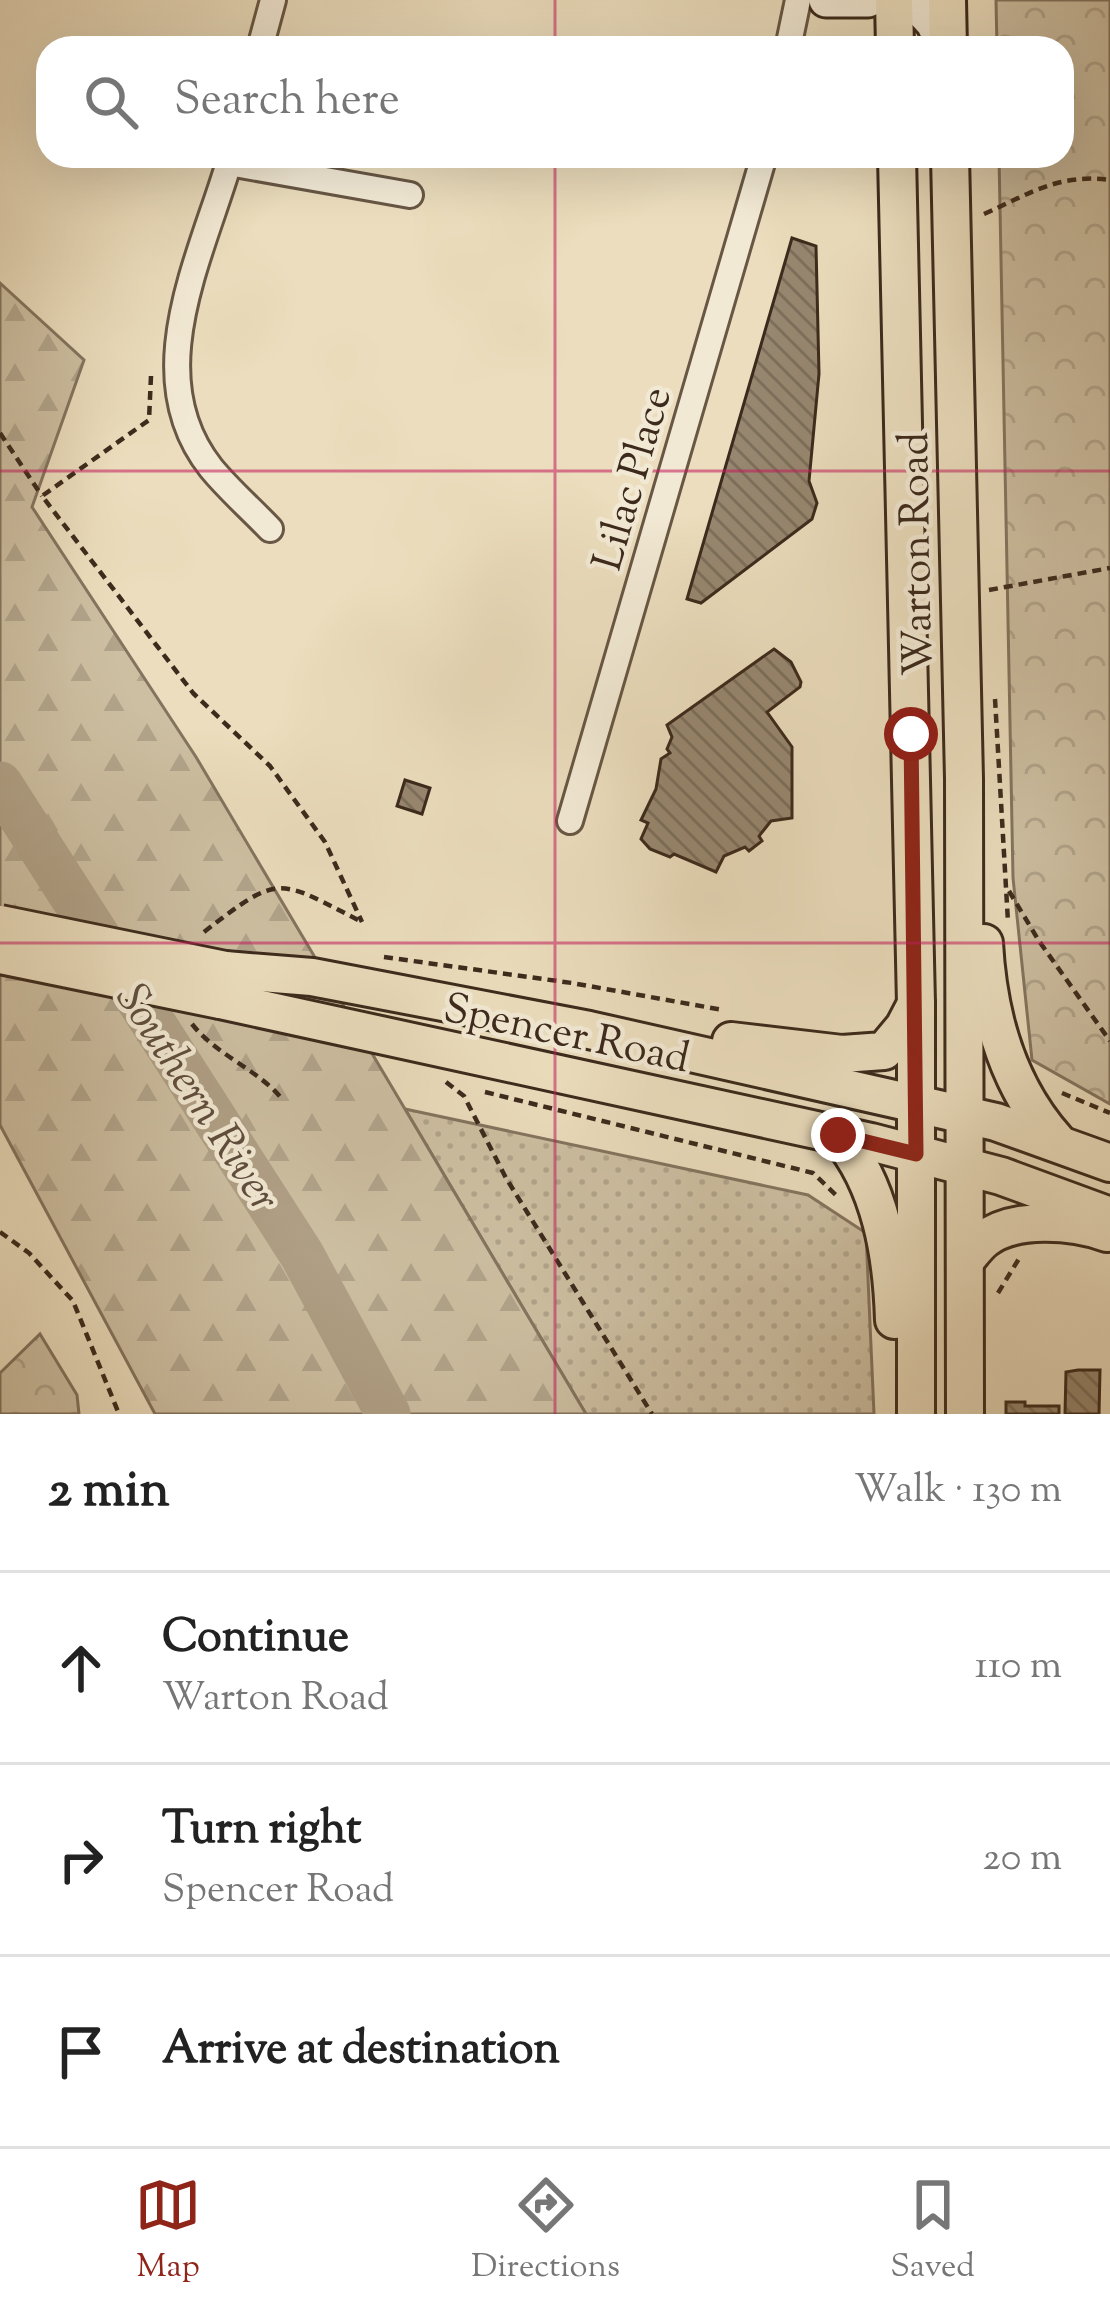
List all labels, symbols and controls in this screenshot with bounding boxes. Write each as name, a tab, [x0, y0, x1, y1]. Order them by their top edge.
search box	[36, 36, 1074, 168]
icon: search	[78, 69, 144, 135]
text: Search here	[174, 70, 400, 135]
street label: Lilac Place	[580, 381, 690, 578]
street label: Warton Road	[887, 431, 951, 677]
route start	[884, 707, 938, 761]
water label: Southern River	[97, 972, 294, 1226]
street label: Spencer Road	[437, 981, 694, 1091]
route end	[811, 1108, 865, 1162]
text: 2 min	[48, 1456, 170, 1529]
text: Walk · 130 m	[854, 1464, 1062, 1520]
text: Continue	[162, 1607, 349, 1672]
icon: ahead	[48, 1635, 114, 1701]
text: 110 m	[975, 1640, 1062, 1696]
text: Warton Road	[162, 1672, 389, 1728]
text: Turn right	[162, 1799, 361, 1864]
icon: right	[48, 1827, 114, 1893]
text: 20 m	[983, 1832, 1062, 1888]
text: Spencer Road	[162, 1864, 394, 1920]
icon: arrive	[48, 2019, 114, 2085]
text: Arrive at destination	[162, 2019, 560, 2084]
tab: Map	[135, 2172, 201, 2292]
tab: Directions	[471, 2172, 620, 2292]
tab: Saved	[890, 2172, 975, 2292]

